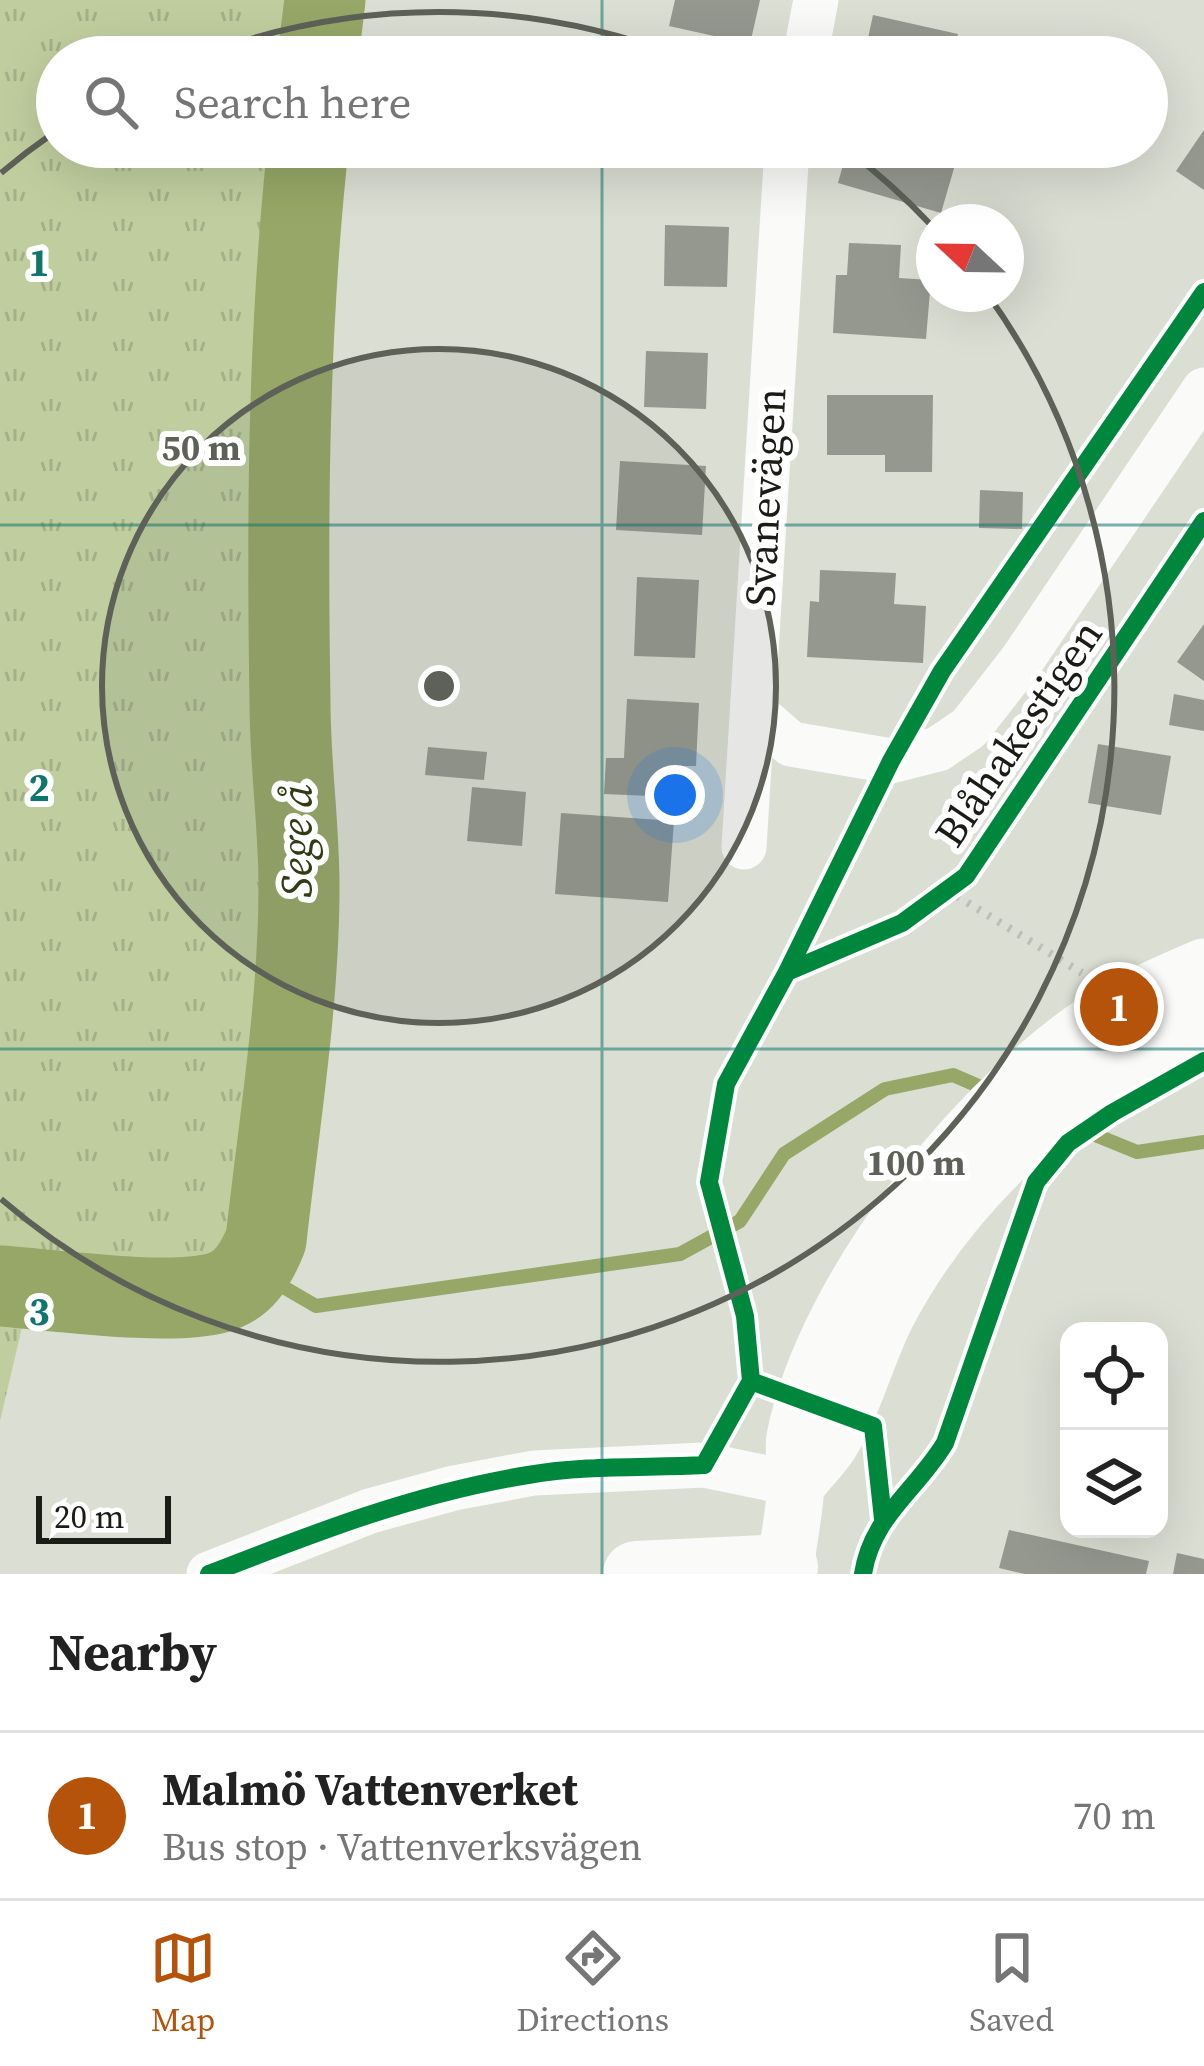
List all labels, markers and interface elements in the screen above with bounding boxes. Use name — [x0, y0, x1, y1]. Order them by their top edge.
search box — [36, 36, 1168, 168]
icon: search — [78, 69, 144, 135]
text: Search here — [174, 71, 411, 133]
north arrow — [916, 204, 1024, 312]
text: 1 — [28, 236, 50, 289]
street label: Svanevägen — [730, 386, 800, 608]
text: 50 m — [161, 423, 241, 472]
street label: Blåhakestigen — [921, 608, 1115, 858]
centre of rings — [418, 665, 460, 707]
text: 2 — [28, 761, 50, 814]
your location — [645, 765, 705, 825]
water label: Sege å — [265, 784, 327, 898]
pin: 1 — [1080, 962, 1158, 1052]
text: 100 m — [867, 1138, 965, 1187]
text: 3 — [28, 1285, 50, 1338]
map controls — [1060, 1322, 1168, 1538]
button: locate — [1060, 1322, 1168, 1430]
button: layers — [1060, 1430, 1168, 1538]
scale bar — [36, 1490, 171, 1543]
text: 20 m — [54, 1494, 124, 1539]
text: Nearby — [48, 1617, 217, 1687]
text: Malmö Vattenverket — [162, 1758, 578, 1820]
text: 1 — [76, 1789, 98, 1842]
text: 70 m — [1073, 1789, 1156, 1842]
text: Bus stop · Vattenverksvägen — [162, 1820, 642, 1873]
tab: Map — [150, 1925, 216, 2042]
tab: Directions — [516, 1925, 669, 2042]
tab: Saved — [969, 1925, 1054, 2042]

